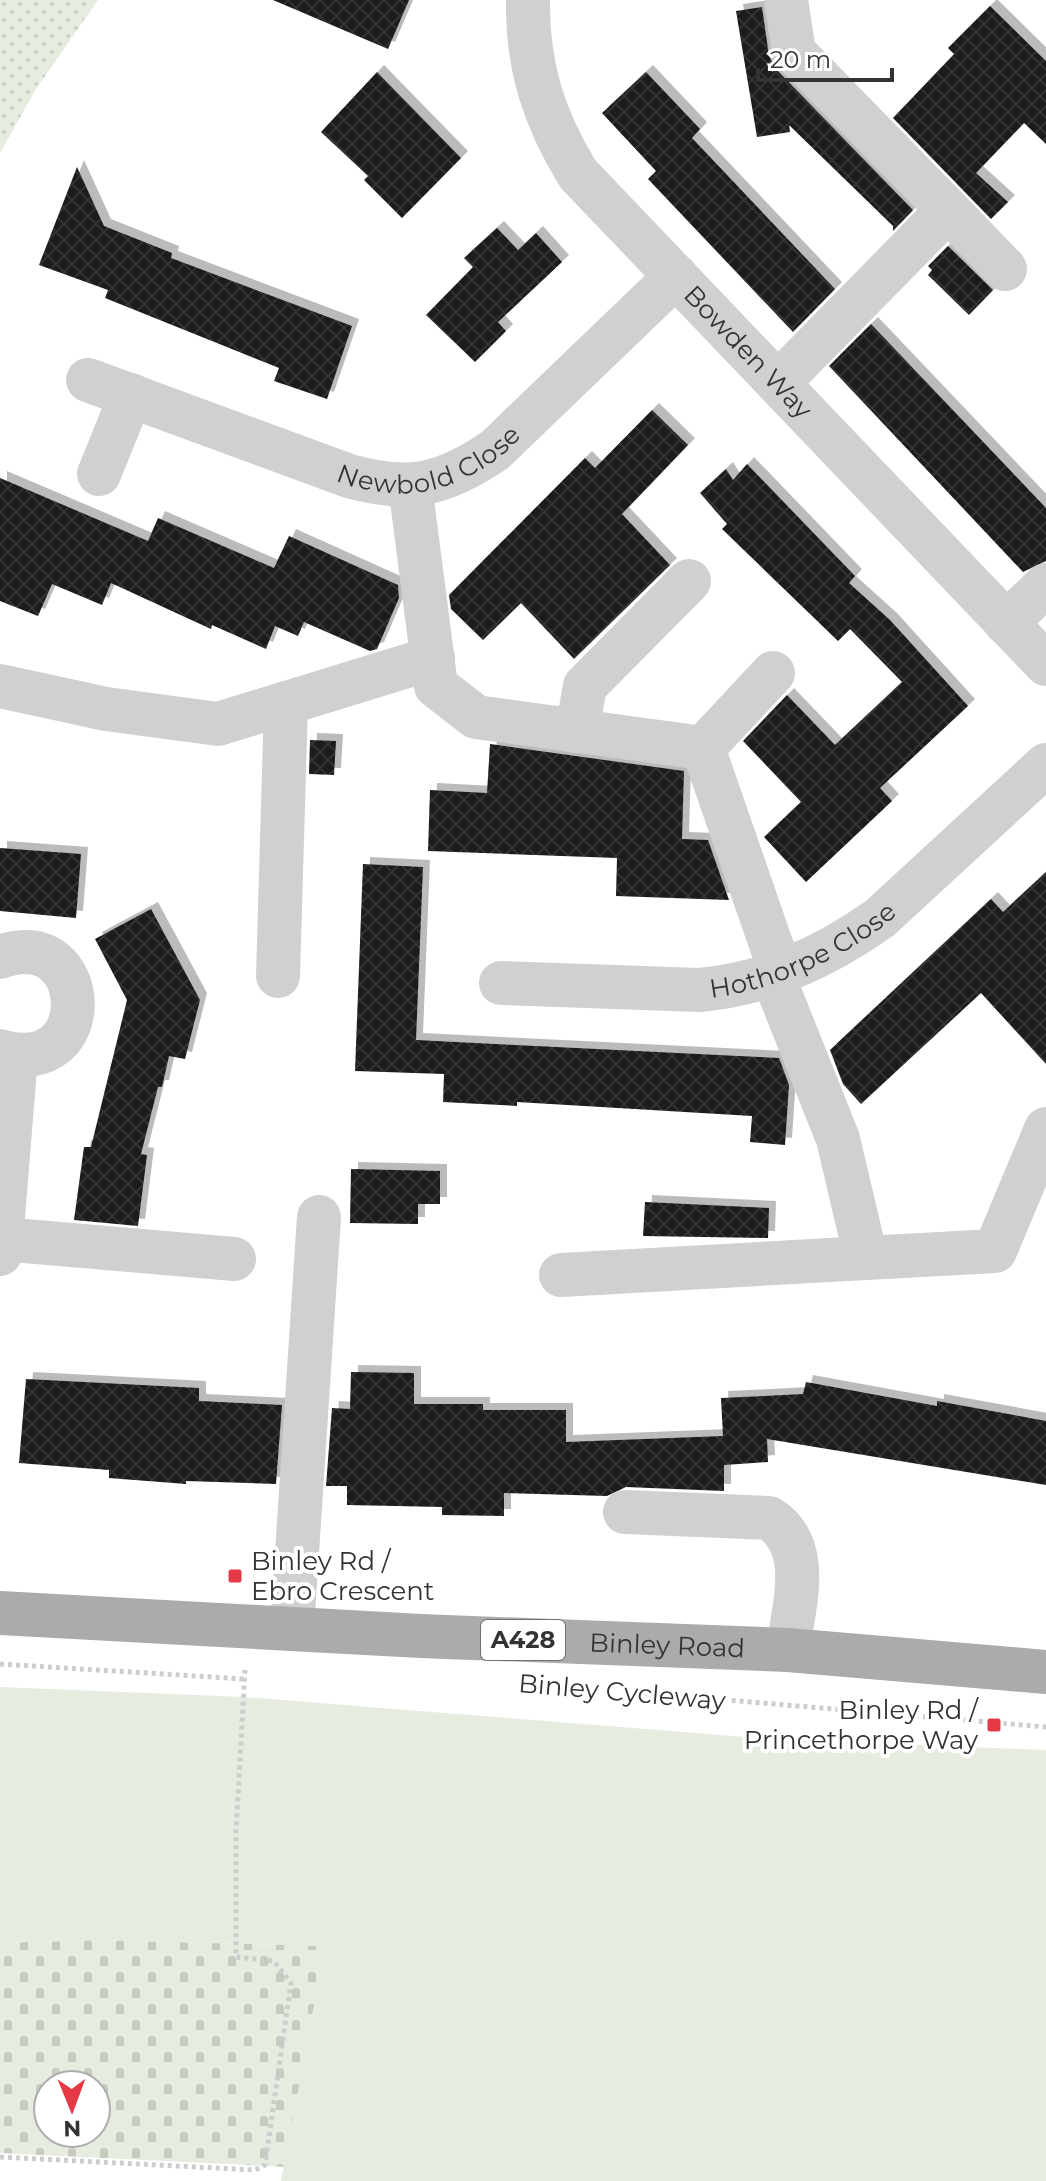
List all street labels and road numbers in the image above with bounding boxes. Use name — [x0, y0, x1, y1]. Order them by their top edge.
street label: Bowden Way — [677, 279, 820, 426]
street label: Newbold Close — [333, 419, 527, 501]
street label: Hothorpe Close — [707, 895, 903, 1005]
road number: A428 — [481, 1620, 565, 1660]
street label: Binley Road — [589, 1626, 746, 1664]
street label: Binley Cycleway — [517, 1667, 728, 1717]

